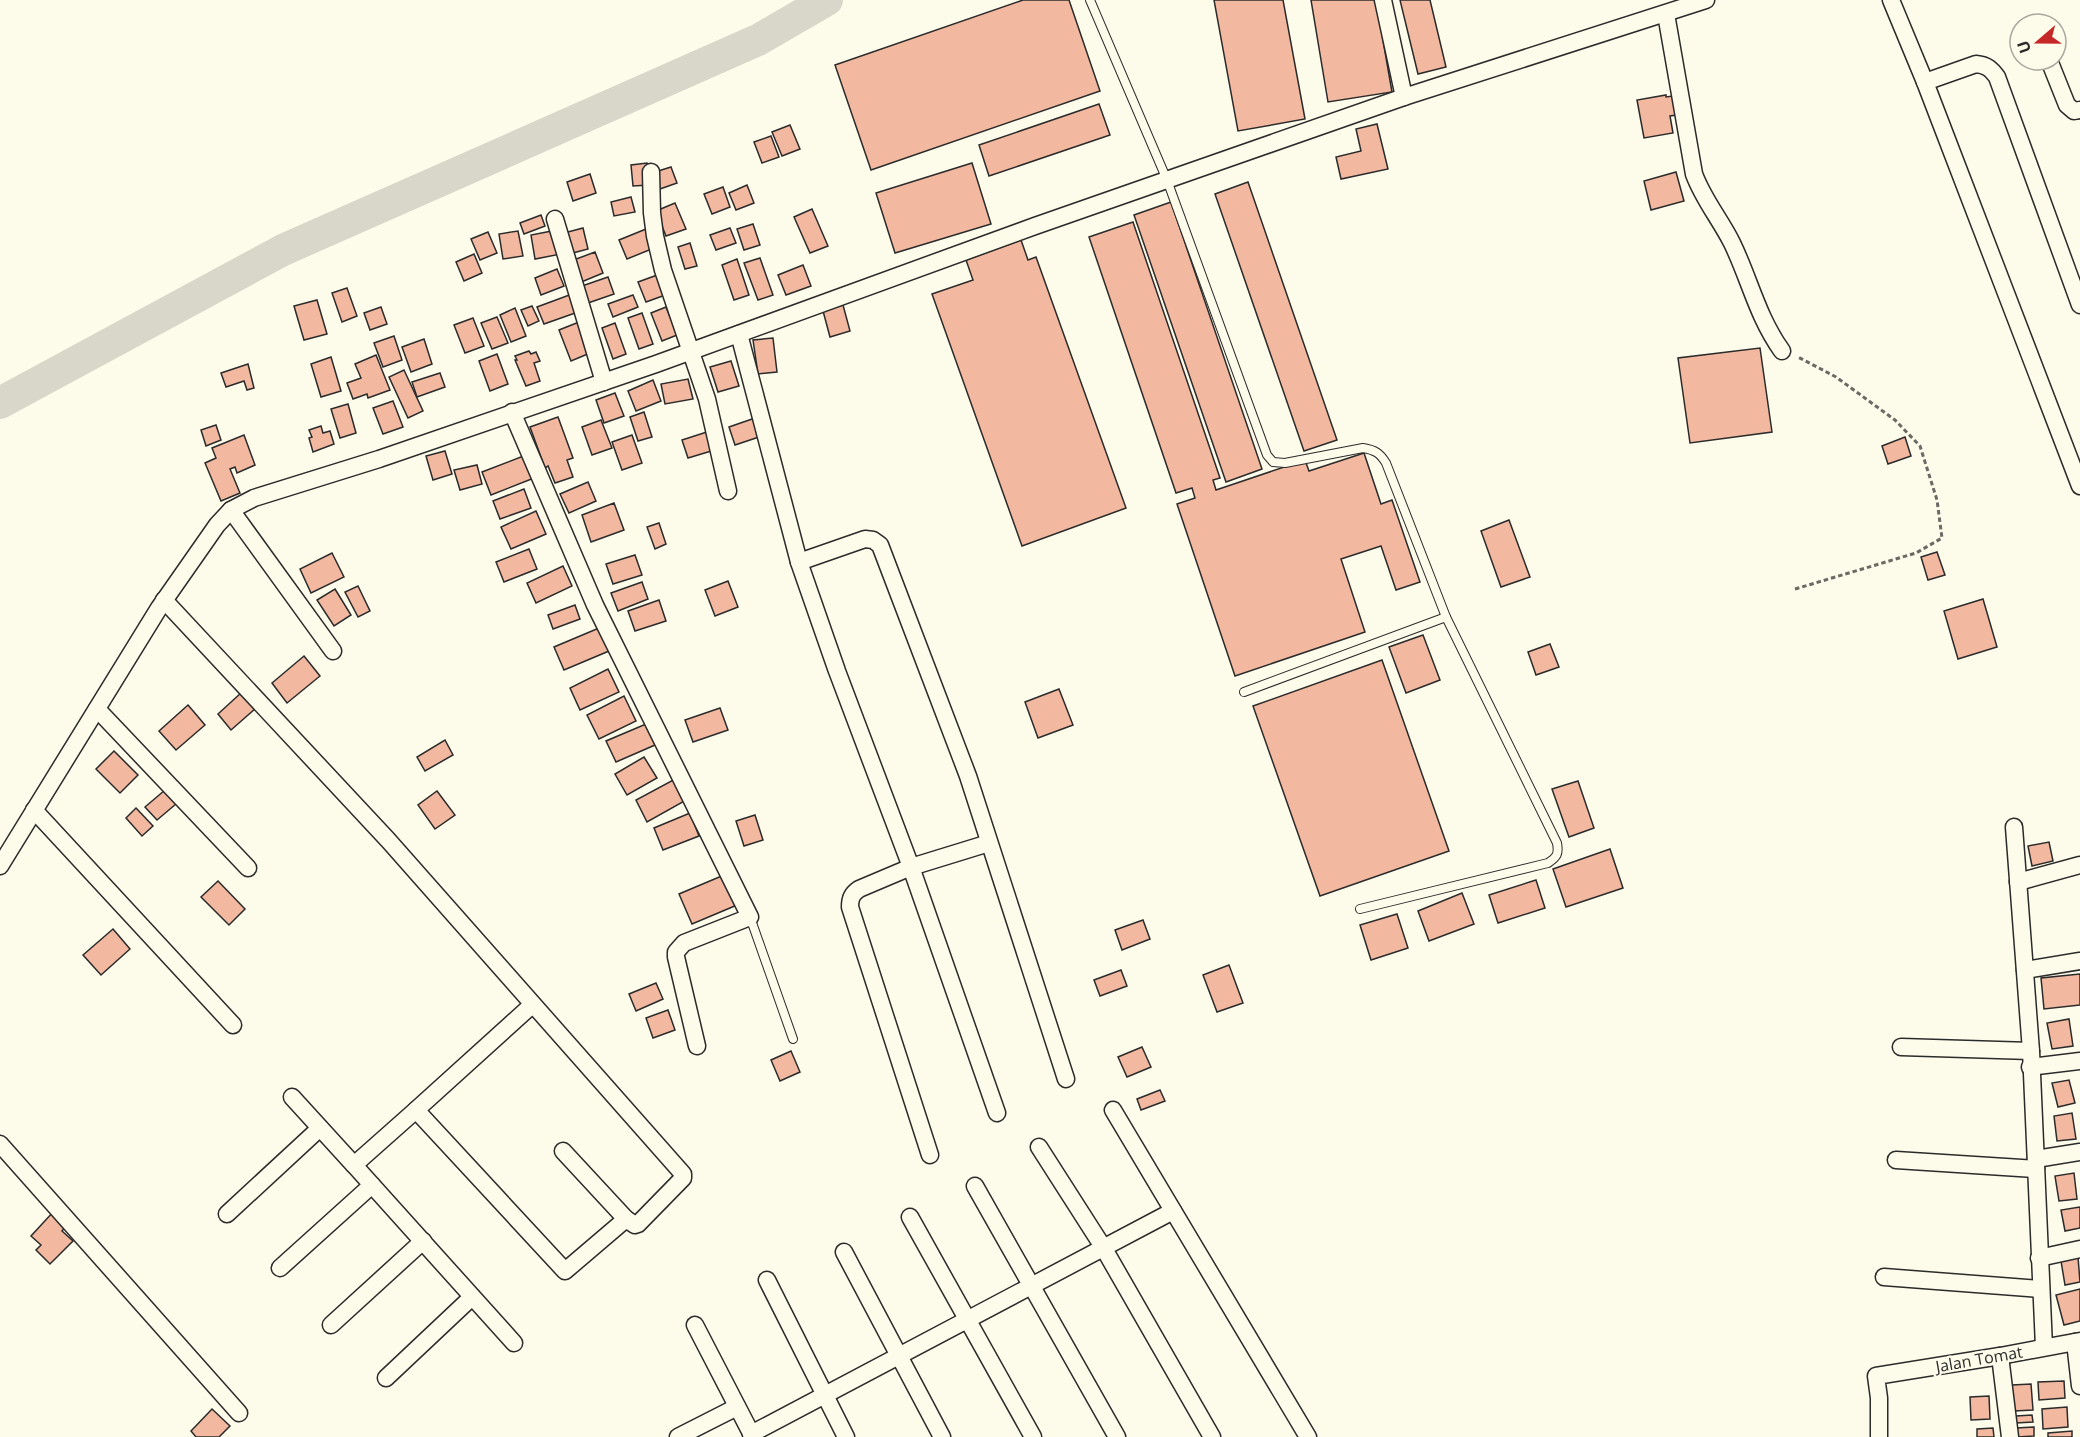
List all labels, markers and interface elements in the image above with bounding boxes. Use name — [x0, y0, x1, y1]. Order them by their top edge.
north arrow — [2008, 12, 2068, 72]
text: U — [2011, 38, 2036, 57]
street label: Jalan Tomat — [1932, 1340, 2024, 1378]

